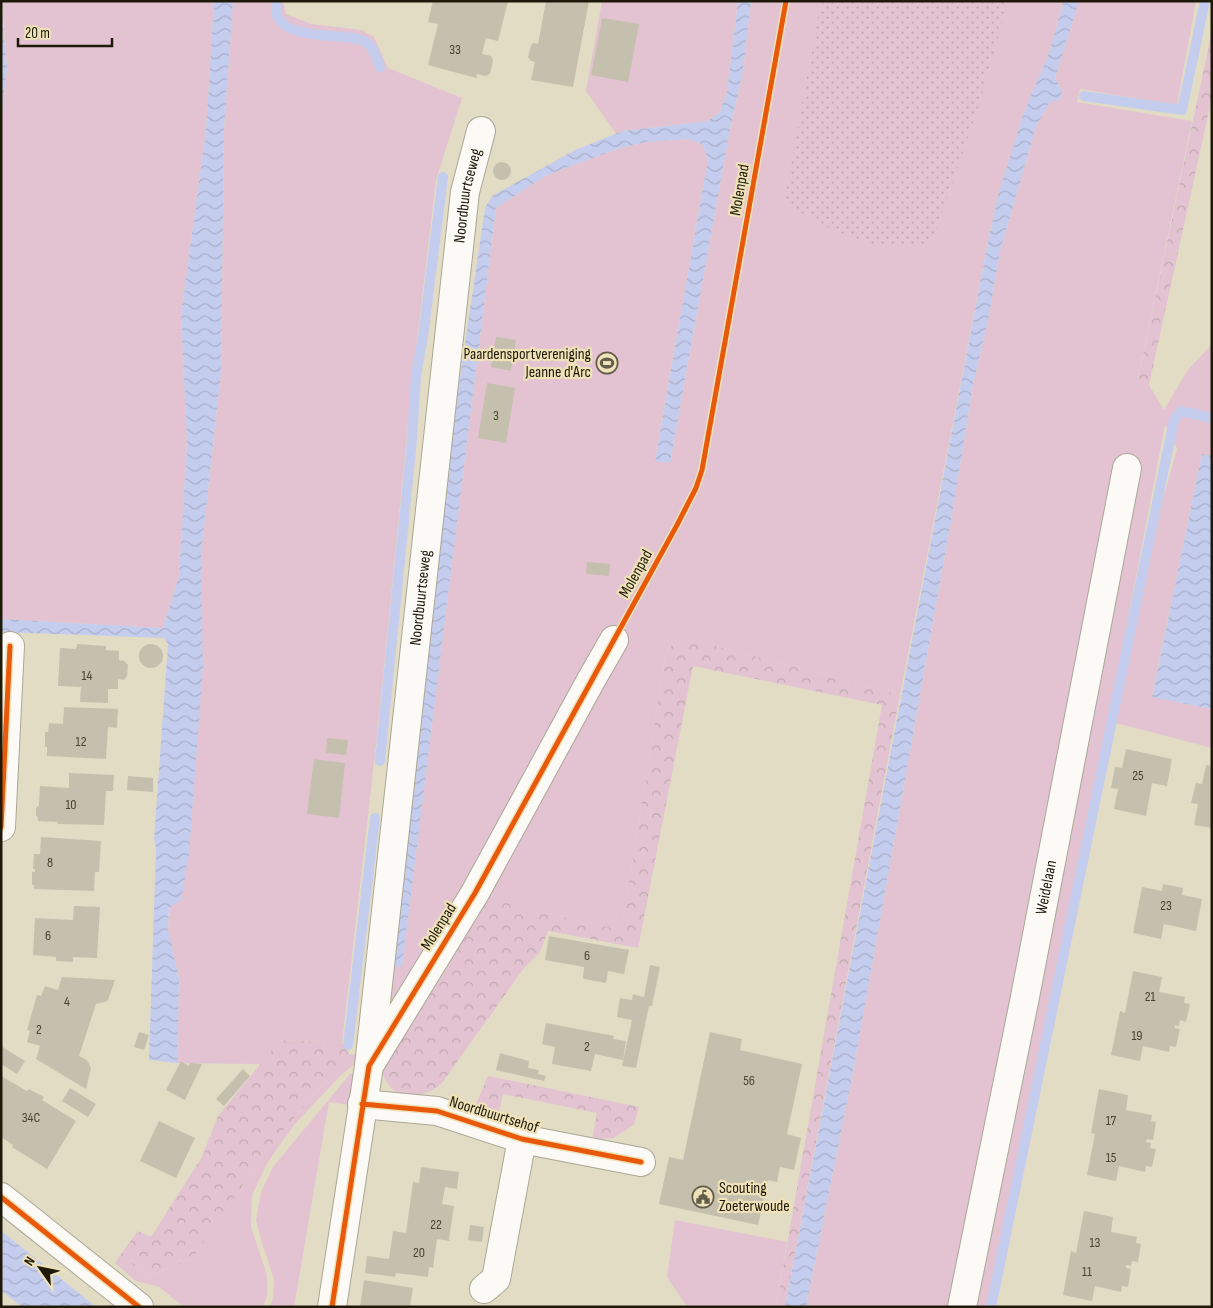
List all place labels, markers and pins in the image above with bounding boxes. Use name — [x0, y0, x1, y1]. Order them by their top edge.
place label: Paardensportvereniging Jeanne d'Arc — [463, 345, 591, 382]
sports icon: Paardensportvereniging Jeanne d'Arc — [595, 351, 619, 375]
place label: Scouting Zoeterwoude — [719, 1179, 790, 1216]
public building icon: Scouting Zoeterwoude — [691, 1185, 715, 1209]

